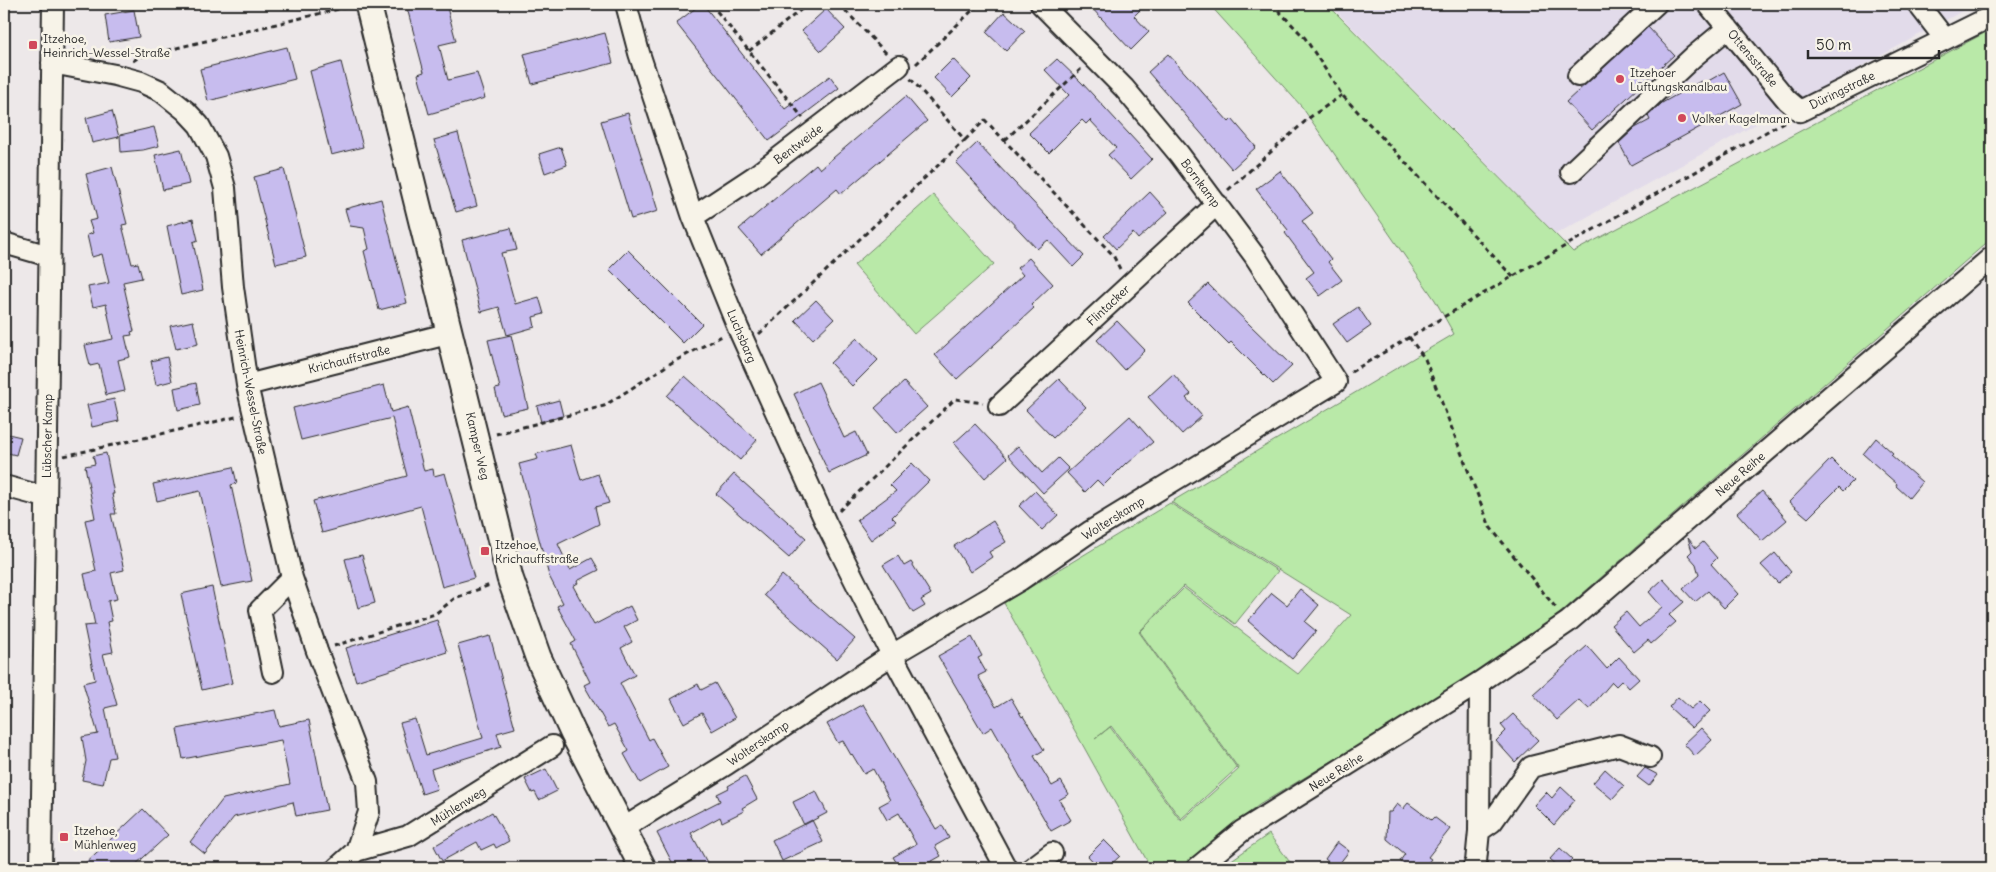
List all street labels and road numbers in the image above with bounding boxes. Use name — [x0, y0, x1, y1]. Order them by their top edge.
street label: Ottensstraße — [1725, 26, 1781, 90]
street label: Düringstraße — [1807, 68, 1877, 112]
street label: Bentweide — [771, 121, 825, 167]
street label: Bornkamp — [1178, 156, 1224, 210]
street label: Flintacker — [1083, 281, 1133, 329]
street label: Luchsbarg — [724, 307, 760, 365]
street label: Heinrich-Wessel-Straße — [232, 328, 270, 456]
street label: Krichauffstraße — [307, 342, 391, 376]
street label: Lübscher Kamp — [39, 394, 55, 478]
street label: Kamper Weg — [463, 410, 493, 482]
street label: Neue Reihe — [1712, 448, 1768, 500]
street label: Wolterskamp — [1079, 493, 1147, 543]
street label: Wolterskamp — [724, 717, 792, 769]
street label: Neue Reihe — [1306, 750, 1366, 794]
street label: Mühlenweg — [428, 783, 488, 829]

